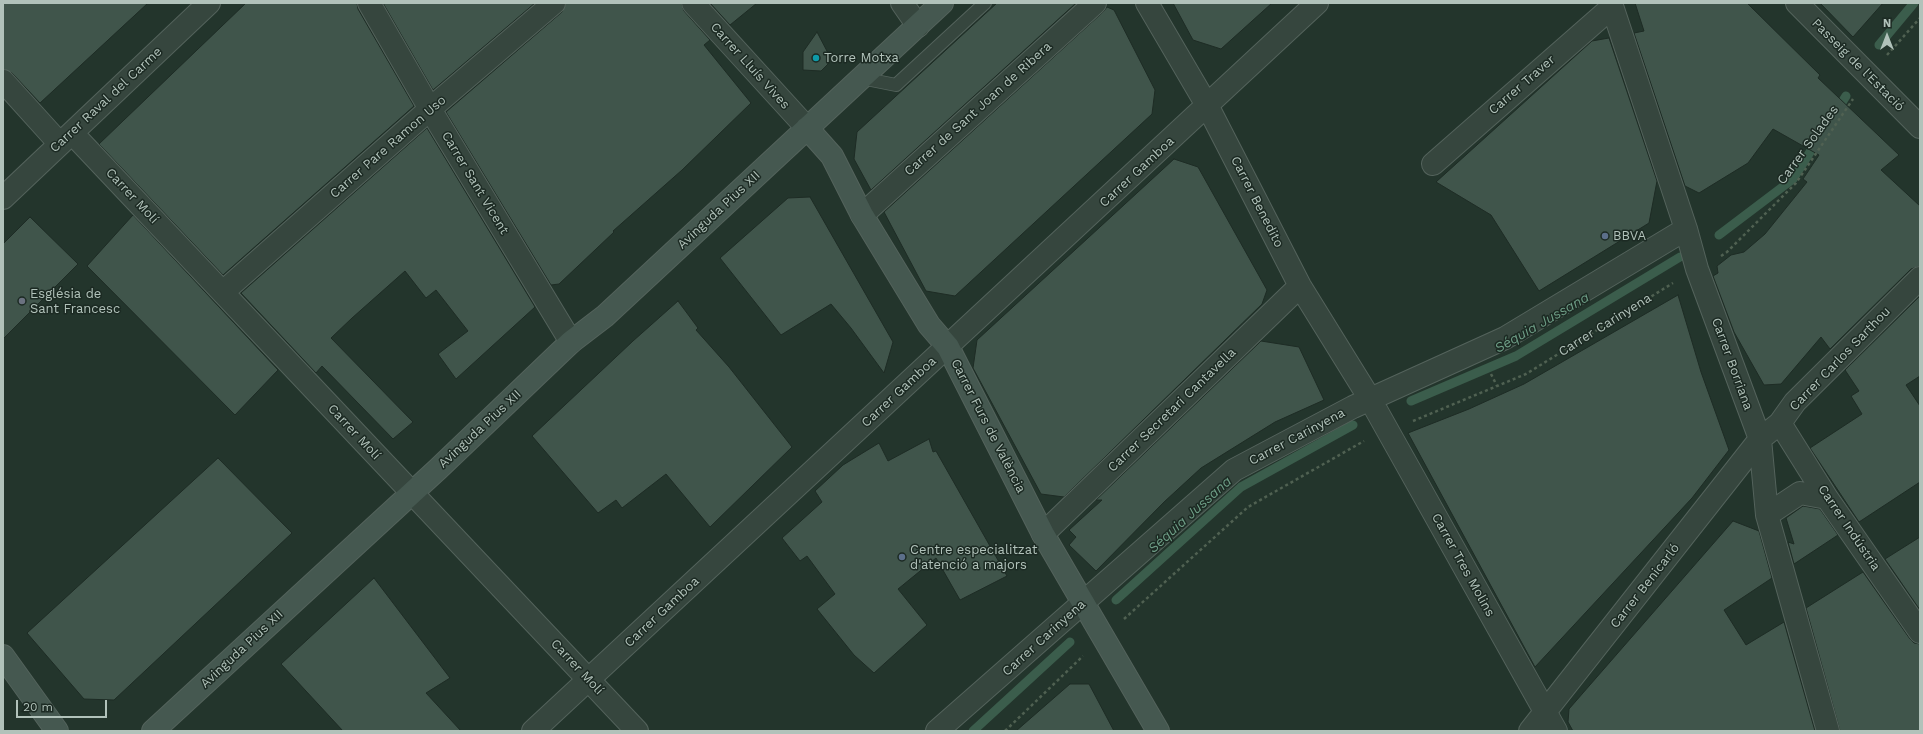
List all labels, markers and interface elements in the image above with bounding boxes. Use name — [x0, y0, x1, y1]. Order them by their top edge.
street label: Passeig de l'Estació — [1808, 15, 1908, 115]
north arrow — [1867, 16, 1907, 56]
text: N — [1883, 17, 1891, 30]
street label: Carrer Lluís Vives — [707, 19, 793, 113]
street label: Carrer de Sant Joan de Ribera — [901, 39, 1055, 179]
street label: Carrer Raval del Carme — [47, 44, 165, 156]
place label: Torre Motxa — [824, 50, 899, 66]
street label: Carrer Traver — [1486, 52, 1558, 118]
marker: Torre Motxa — [811, 53, 821, 63]
street label: Carrer Pare Ramon Uso — [327, 92, 449, 202]
street label: Carrer Solades — [1774, 102, 1842, 188]
street label: Carrer Sant Vicent — [438, 129, 512, 237]
street label: Carrer Gamboa — [1096, 133, 1178, 211]
street label: Carrer Benedito — [1227, 154, 1287, 250]
street label: Carrer Molí — [102, 165, 162, 227]
street label: Avinguda Pius XII — [674, 168, 764, 252]
place label: BBVA — [1613, 228, 1646, 244]
marker: BBVA — [1600, 231, 1610, 241]
place label: Església de Sant Francesc — [30, 286, 120, 317]
water label: Séquia Jussana — [1492, 289, 1592, 357]
street label: Carrer Carinyena — [1556, 290, 1654, 360]
marker: Església de Sant Francesc — [17, 296, 27, 306]
street label: Carrer Carlos Sarthou — [1786, 304, 1894, 414]
street label: Carrer Borriana — [1708, 316, 1756, 412]
street label: Carrer Secretari Cantavella — [1105, 345, 1239, 475]
street label: Carrer Gamboa — [858, 353, 940, 431]
street label: Carrer Furs de València — [947, 356, 1029, 496]
street label: Avinguda Pius XII — [435, 387, 525, 471]
street label: Carrer Molí — [324, 401, 384, 463]
street label: Carrer Carinyena — [1246, 405, 1348, 469]
water label: Séquia Jussana — [1145, 473, 1235, 557]
street label: Carrer Indústria — [1814, 482, 1884, 574]
street label: Carrer Tres Molins — [1428, 511, 1498, 619]
street label: Carrer Benicarló — [1607, 541, 1683, 631]
place label: Centre especialitzat d'atenció a majors — [910, 542, 1037, 573]
marker: Centre especialitzat d'atenció a majors — [897, 552, 907, 562]
street label: Carrer Gamboa — [621, 573, 703, 651]
street label: Carrer Carinyena — [999, 597, 1089, 679]
street label: Avinguda Pius XII — [197, 607, 287, 691]
street label: Carrer Molí — [547, 636, 607, 698]
scale bar — [18, 692, 109, 718]
text: 20 m — [23, 700, 53, 714]

